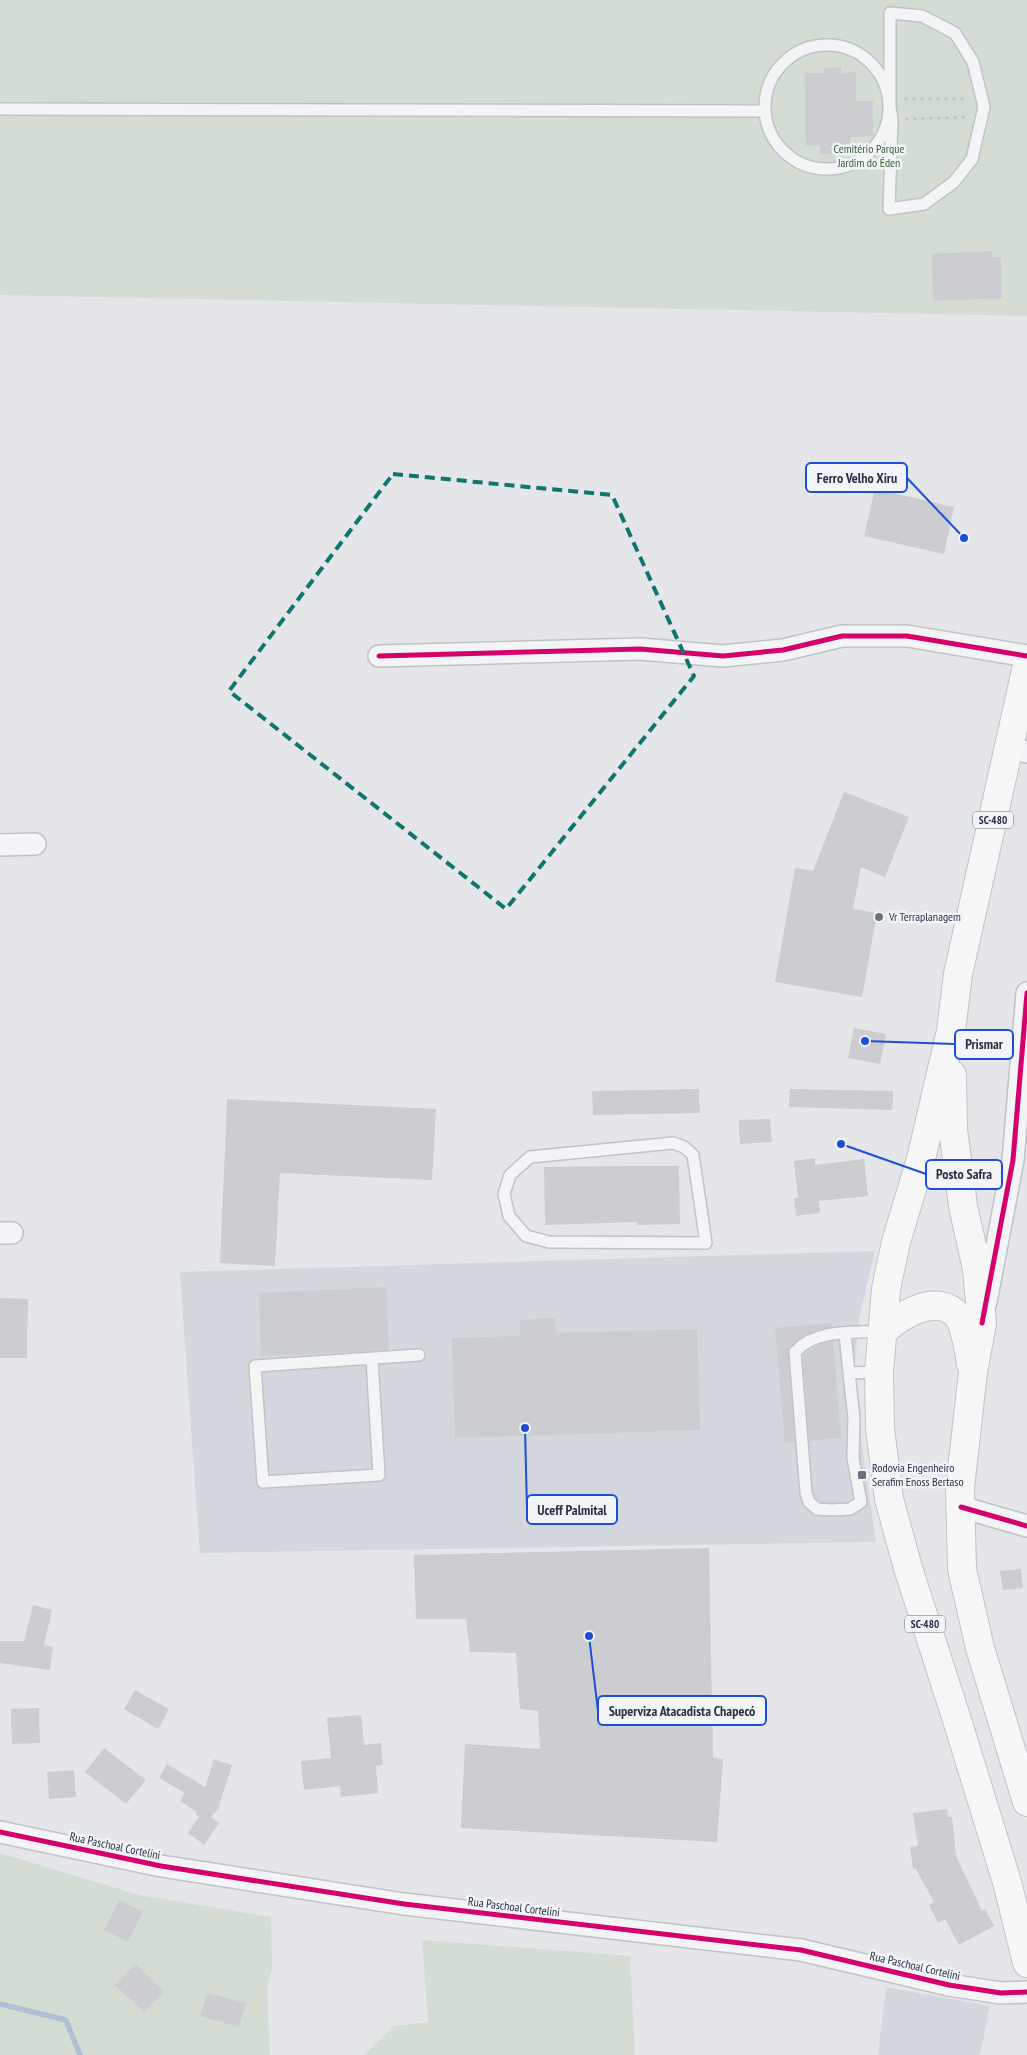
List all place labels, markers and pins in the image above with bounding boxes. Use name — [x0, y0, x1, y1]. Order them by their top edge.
callout: Ferro Velho Xiru — [806, 463, 907, 492]
place label: Vr Terraplanagem — [888, 909, 961, 924]
marker: Vr Terraplanagem — [873, 911, 885, 923]
callout: Prismar — [955, 1030, 1013, 1059]
callout: Posto Safra — [926, 1160, 1002, 1189]
place label: Rodovia Engenheiro Serafim Enoss Bertaso — [872, 1460, 964, 1489]
marker: Rodovia Engenheiro Serafim Enoss Bertaso — [856, 1469, 868, 1481]
callout: Uceff Palmital — [527, 1495, 617, 1524]
callout: Superviza Atacadista Chapecó — [598, 1696, 766, 1725]

